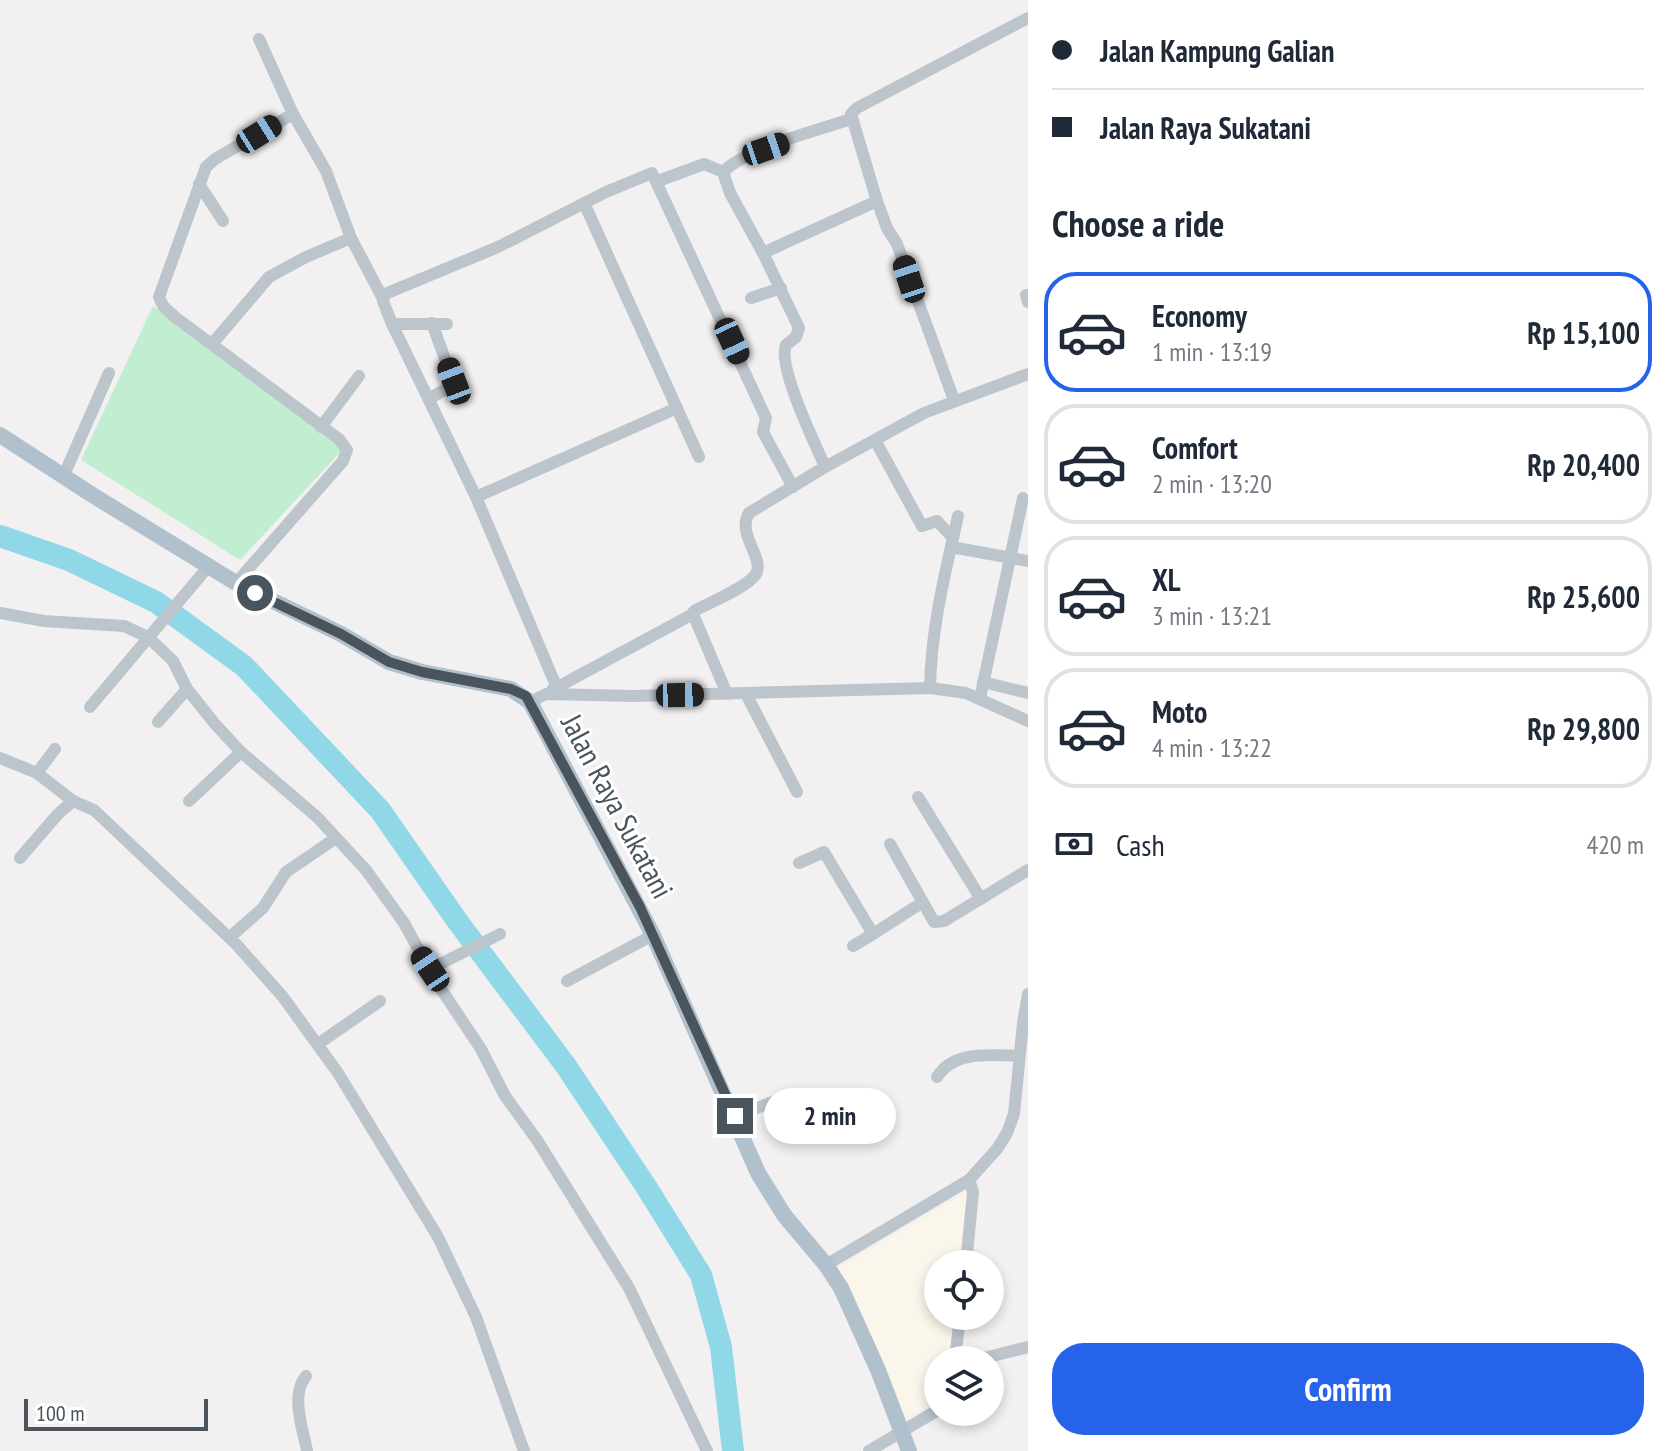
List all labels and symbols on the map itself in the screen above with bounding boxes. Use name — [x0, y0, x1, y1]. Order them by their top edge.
car — [232, 111, 286, 157]
car — [739, 130, 793, 168]
car — [890, 252, 928, 306]
car — [711, 314, 753, 368]
car — [434, 354, 474, 408]
route start — [237, 575, 273, 611]
car — [656, 683, 704, 707]
street label: Jalan Raya Sukatani — [553, 706, 683, 905]
car — [407, 942, 453, 996]
callout: 2 min — [763, 1088, 895, 1144]
route end — [717, 1098, 753, 1134]
scale bar — [24, 1395, 208, 1431]

